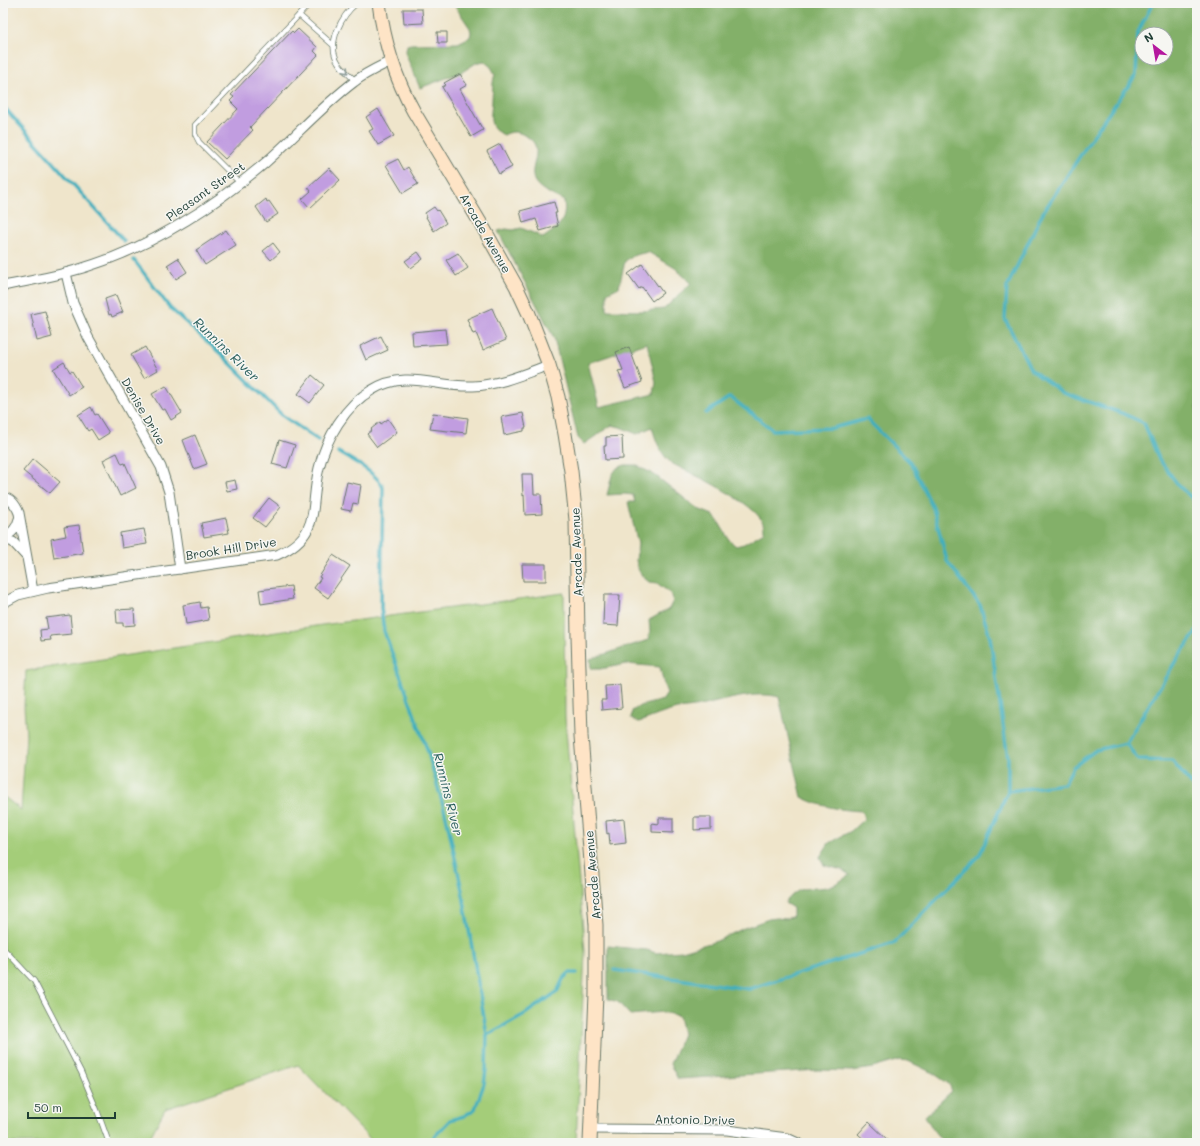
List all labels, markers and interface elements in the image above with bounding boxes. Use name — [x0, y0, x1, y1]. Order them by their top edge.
north arrow — [1134, 26, 1174, 66]
text: N — [1141, 28, 1156, 46]
one-way arrow — [342, 66, 349, 74]
street label: Pleasant Street — [163, 158, 247, 224]
street label: Arcade Avenue — [457, 190, 515, 276]
water label: Runnins River — [190, 313, 264, 385]
street label: Denise Drive — [118, 375, 170, 447]
street label: Arcade Avenue — [566, 507, 586, 597]
street label: Brook Hill Drive — [184, 533, 278, 563]
water label: Runnins River — [430, 751, 468, 838]
street label: Arcade Avenue — [580, 830, 604, 920]
scale bar — [28, 1094, 115, 1120]
text: 50 m — [34, 1099, 62, 1115]
street label: Antonio Drive — [655, 1110, 735, 1128]

